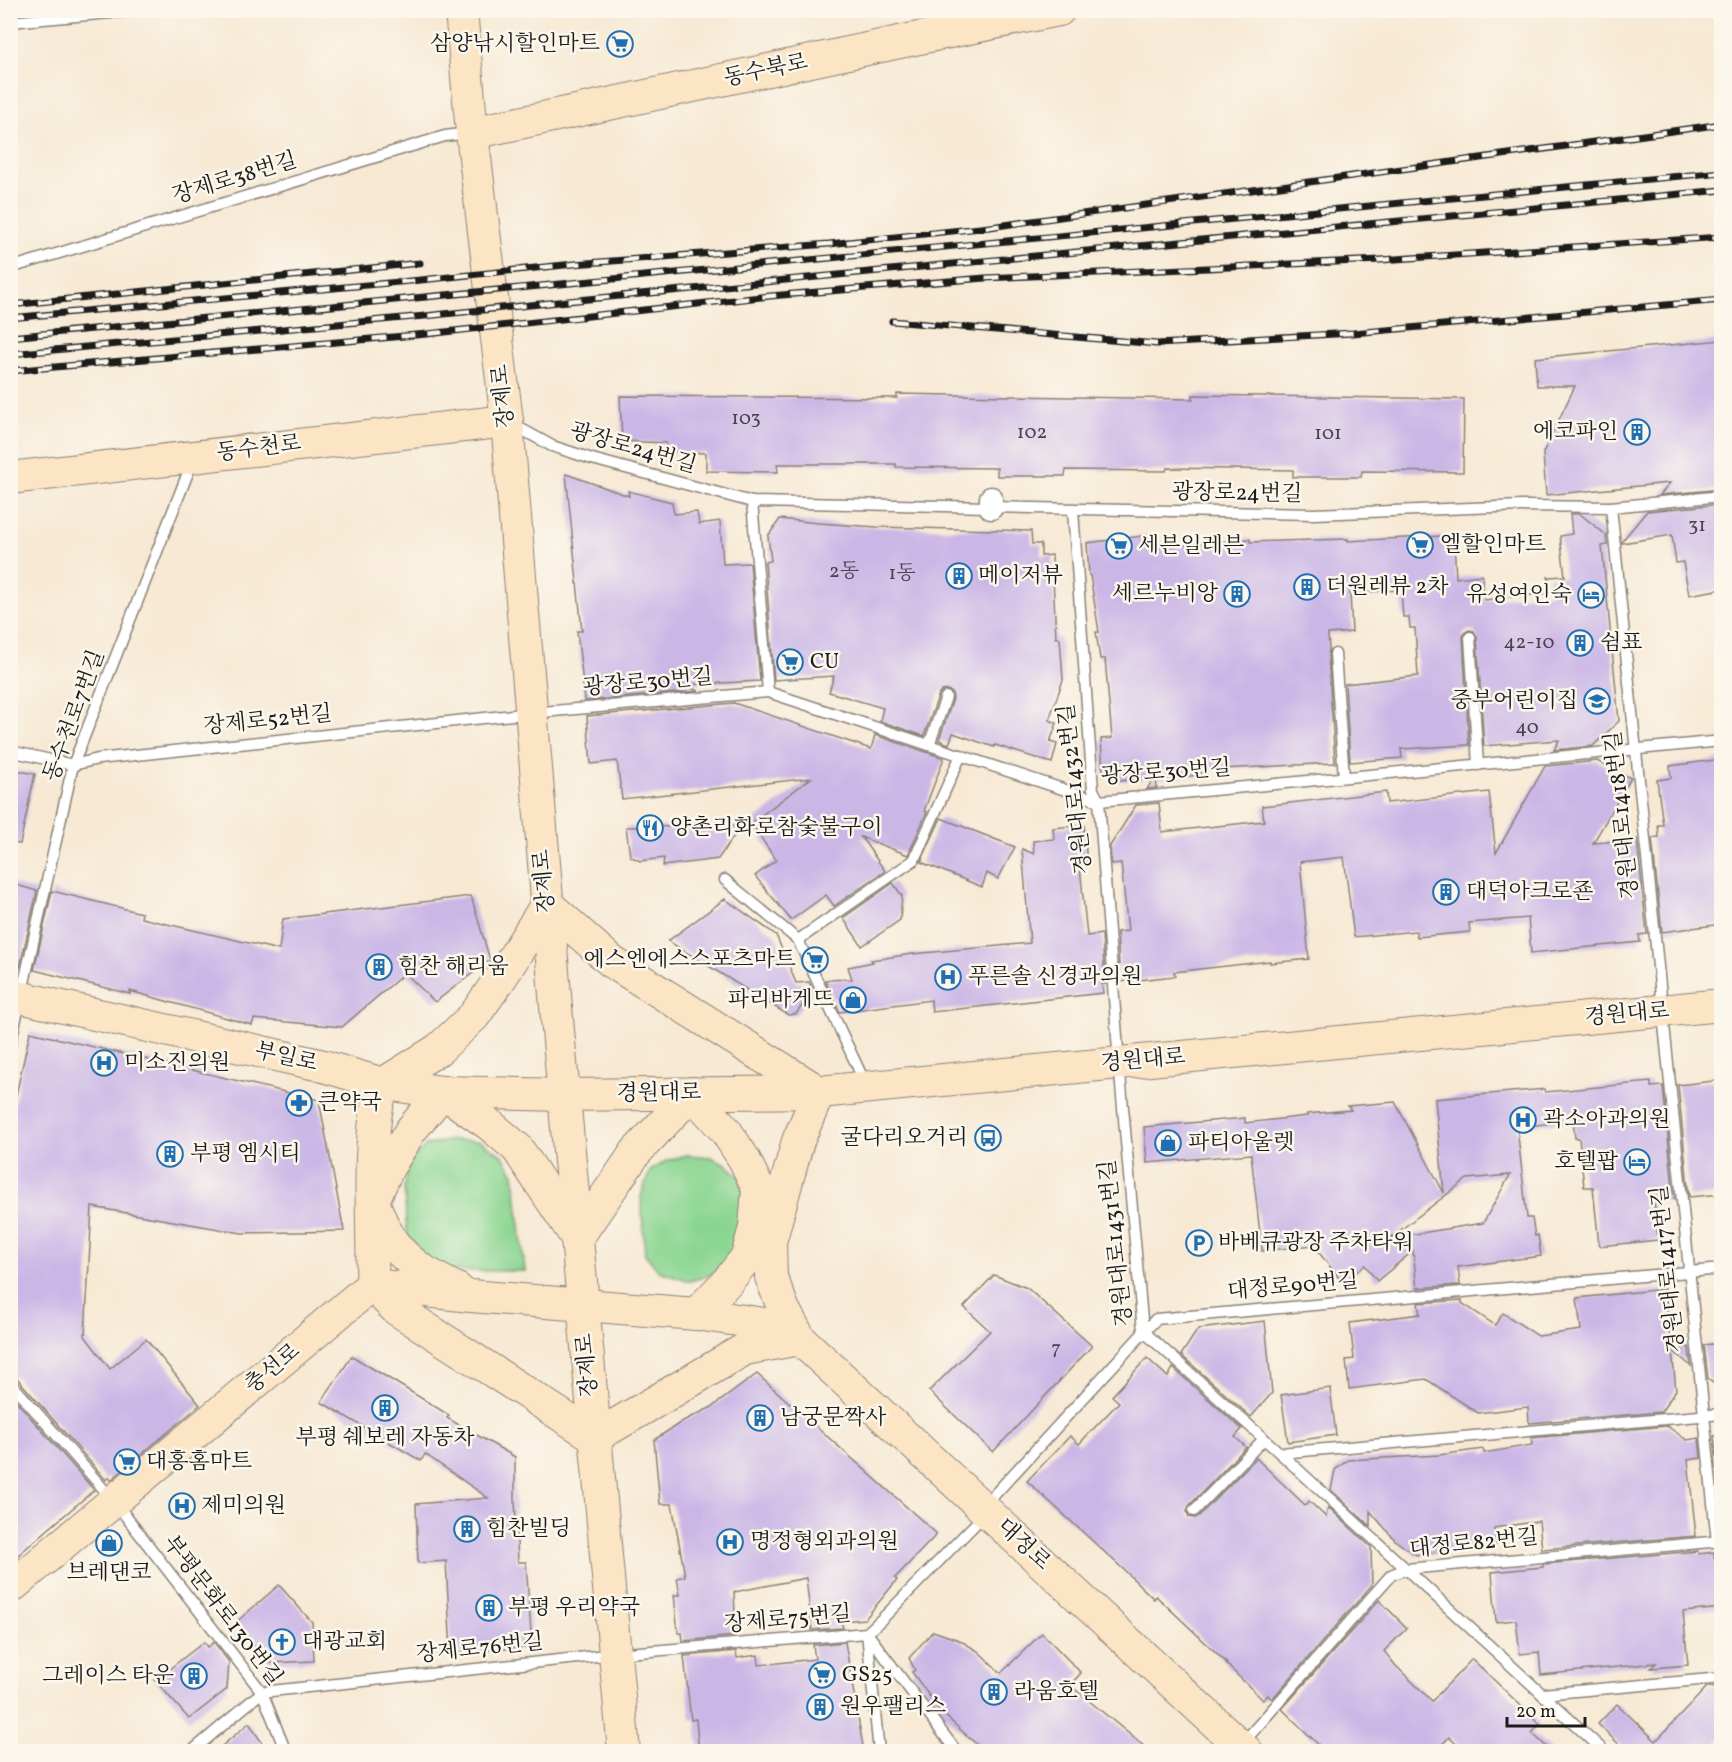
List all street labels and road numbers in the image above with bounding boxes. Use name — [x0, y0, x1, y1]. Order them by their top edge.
street label: 동수북로 — [721, 47, 811, 95]
street label: 장제로38번길 — [169, 145, 301, 213]
street label: 장제로 — [485, 363, 523, 429]
street label: 광장로24번길 — [566, 416, 700, 482]
street label: 동수천로 — [215, 428, 303, 470]
street label: 광장로24번길 — [1171, 477, 1303, 511]
street label: 동수천로7번길 — [37, 646, 113, 786]
street label: 광장로30번길 — [582, 662, 714, 704]
street label: 장제로52번길 — [202, 699, 334, 743]
street label: 경원대로1432번길 — [1052, 702, 1100, 876]
street label: 경원대로1418번길 — [1599, 729, 1647, 901]
street label: 광장로30번길 — [1100, 753, 1232, 793]
street label: 장제로 — [527, 848, 563, 914]
street label: 경원대로 — [1583, 996, 1671, 1034]
street label: 부일로 — [251, 1036, 321, 1080]
street label: 경원대로 — [1099, 1042, 1187, 1080]
street label: 경원대로 — [616, 1078, 702, 1110]
street label: 경원대로1431번길 — [1093, 1158, 1141, 1328]
street label: 경원대로1417번길 — [1645, 1184, 1693, 1354]
street label: 대정로90번길 — [1226, 1266, 1360, 1308]
street label: 장제로 — [570, 1332, 606, 1398]
street label: 충선로 — [239, 1337, 307, 1401]
street label: 대정로 — [989, 1512, 1057, 1578]
street label: 대정로82번길 — [1408, 1522, 1540, 1566]
street label: 부평문화로130번길 — [155, 1529, 289, 1693]
street label: 장제로75번길 — [723, 1599, 853, 1641]
street label: 장제로76번길 — [415, 1627, 545, 1671]

